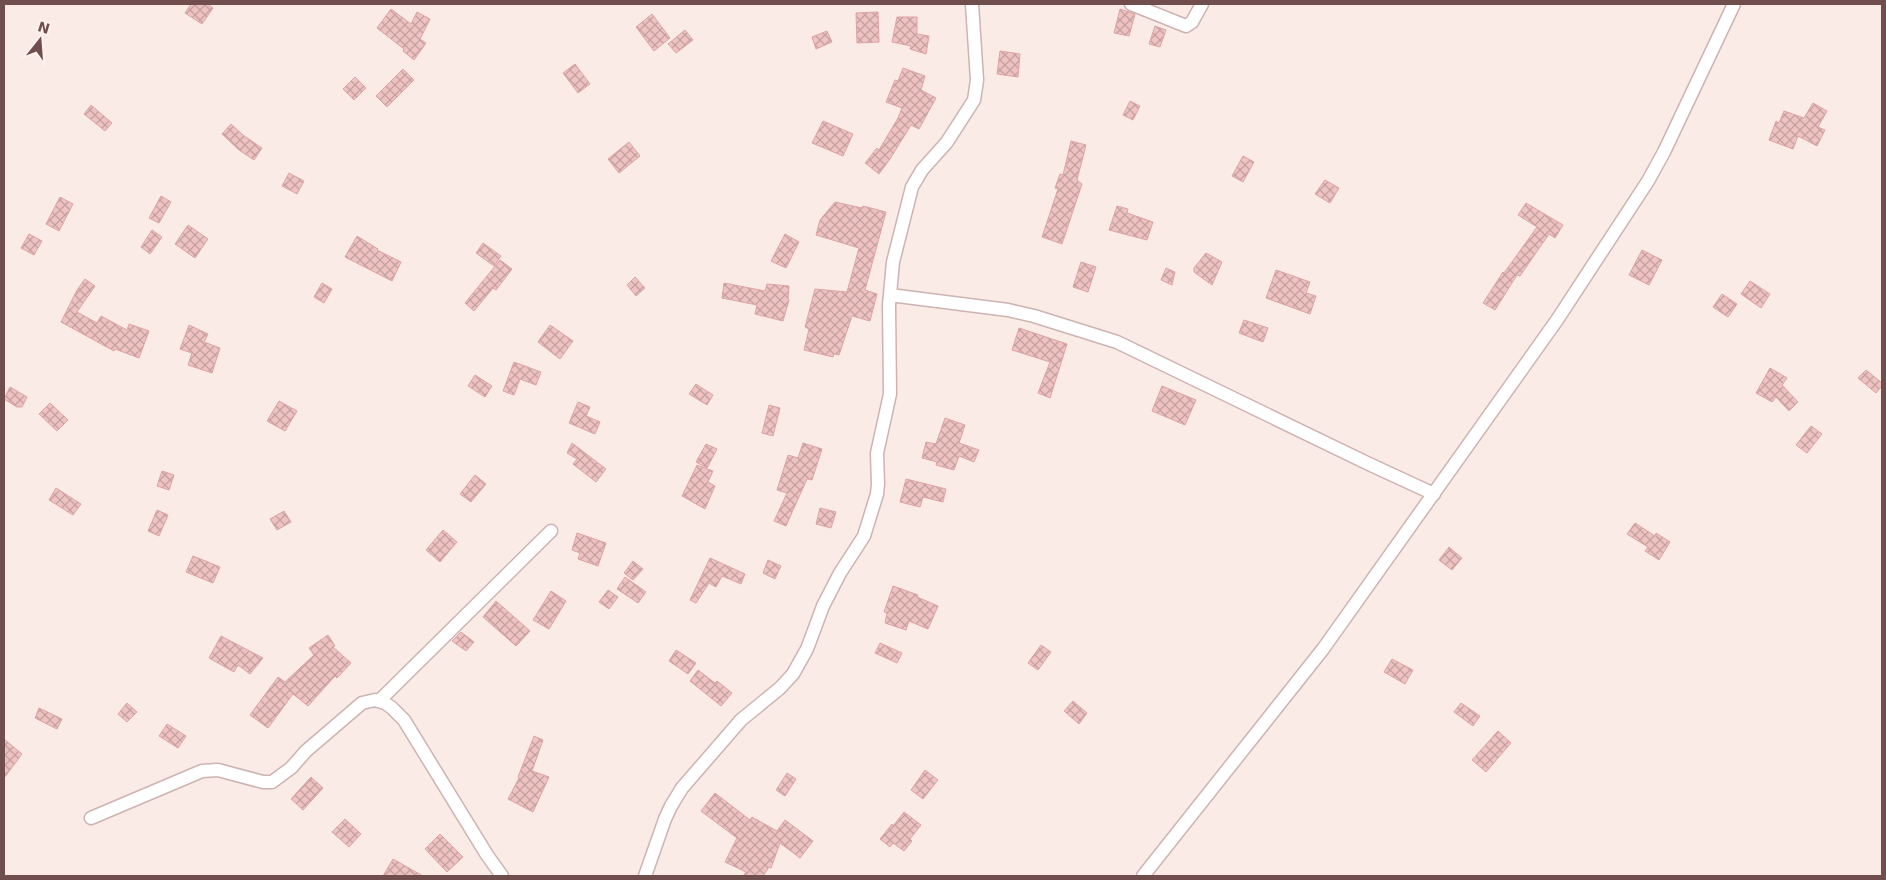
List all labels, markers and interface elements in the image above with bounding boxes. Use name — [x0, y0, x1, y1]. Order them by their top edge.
north arrow — [15, 15, 65, 65]
text: N — [36, 18, 52, 37]

